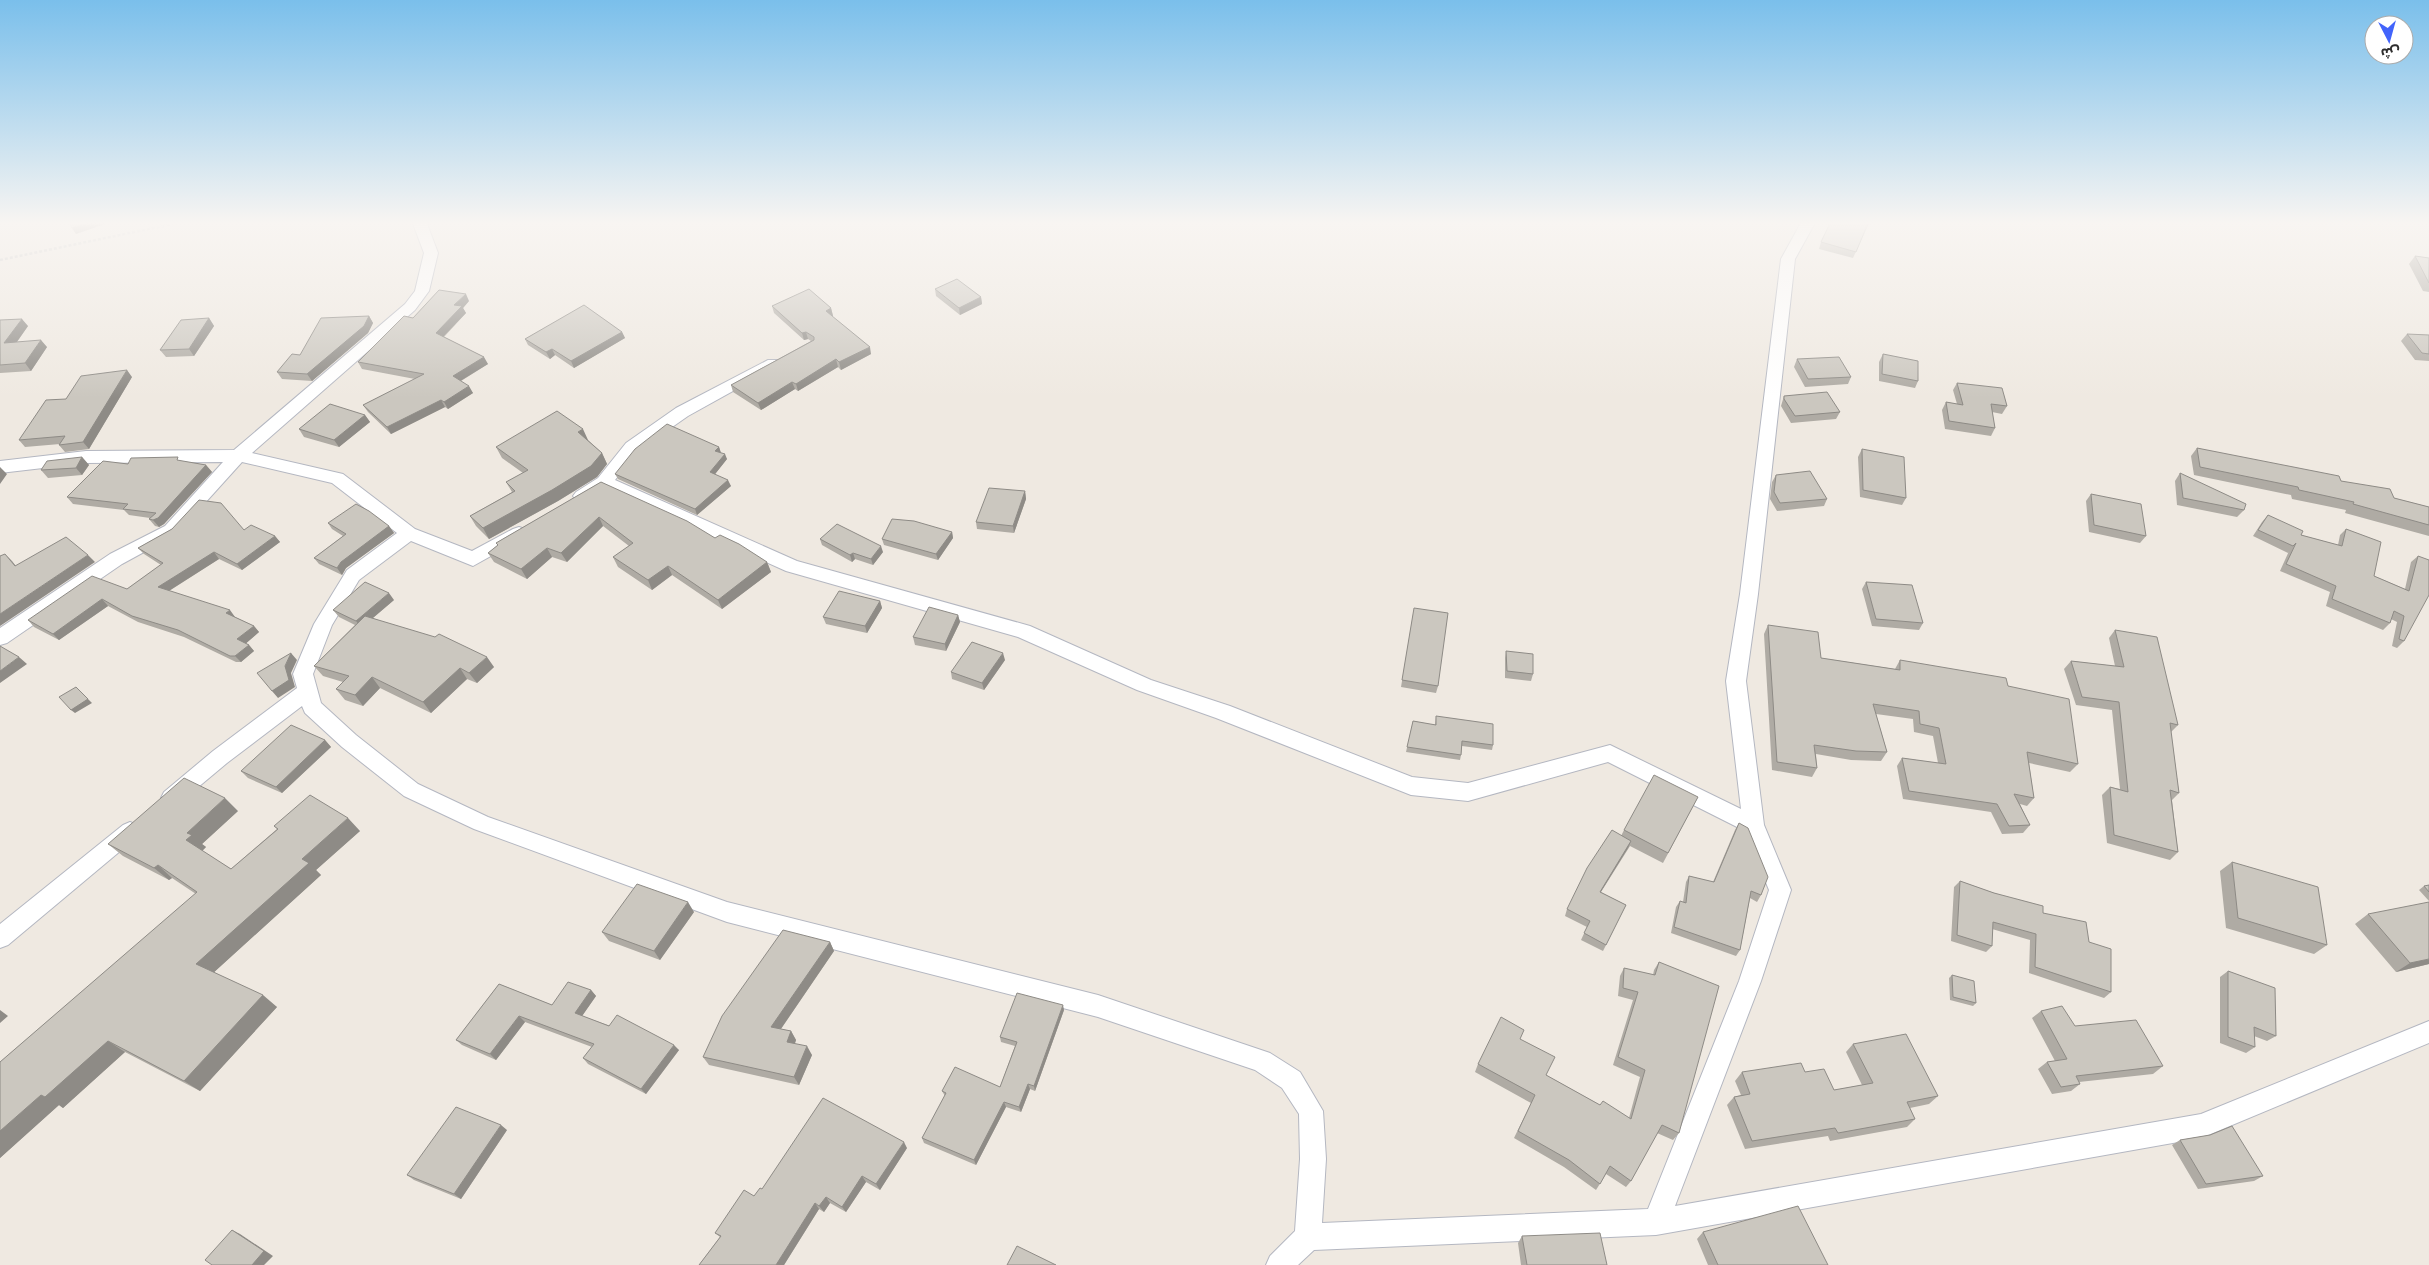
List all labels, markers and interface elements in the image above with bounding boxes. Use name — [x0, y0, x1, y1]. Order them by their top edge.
north arrow — [2364, 15, 2414, 65]
text: ش — [2380, 43, 2401, 63]

